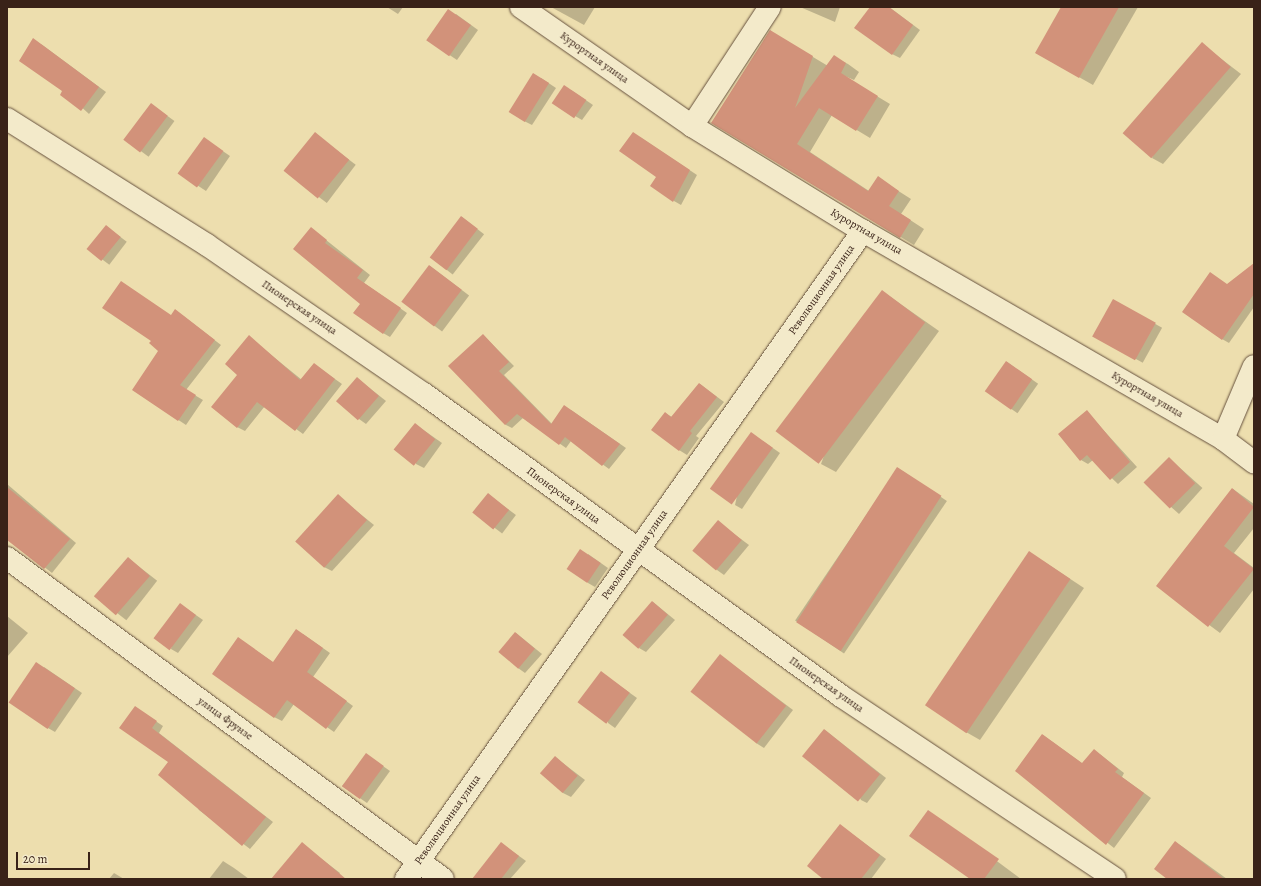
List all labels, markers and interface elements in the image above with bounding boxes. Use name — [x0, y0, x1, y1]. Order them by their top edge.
street label: Курортная улица — [557, 29, 631, 87]
street label: Курортная улица — [828, 206, 904, 258]
street label: Революционная улица — [786, 243, 858, 337]
street label: Пионерская улица — [259, 278, 339, 338]
street label: Курортная улица — [1109, 369, 1185, 421]
street label: Пионерская улица — [524, 465, 602, 527]
street label: Революционная улица — [599, 508, 671, 602]
street label: Пионерская улица — [786, 654, 866, 716]
street label: улица Фрунзе — [195, 695, 255, 743]
street label: Революционная улица — [412, 773, 484, 867]
scale bar — [18, 844, 92, 870]
text: 20 m — [23, 851, 47, 867]

